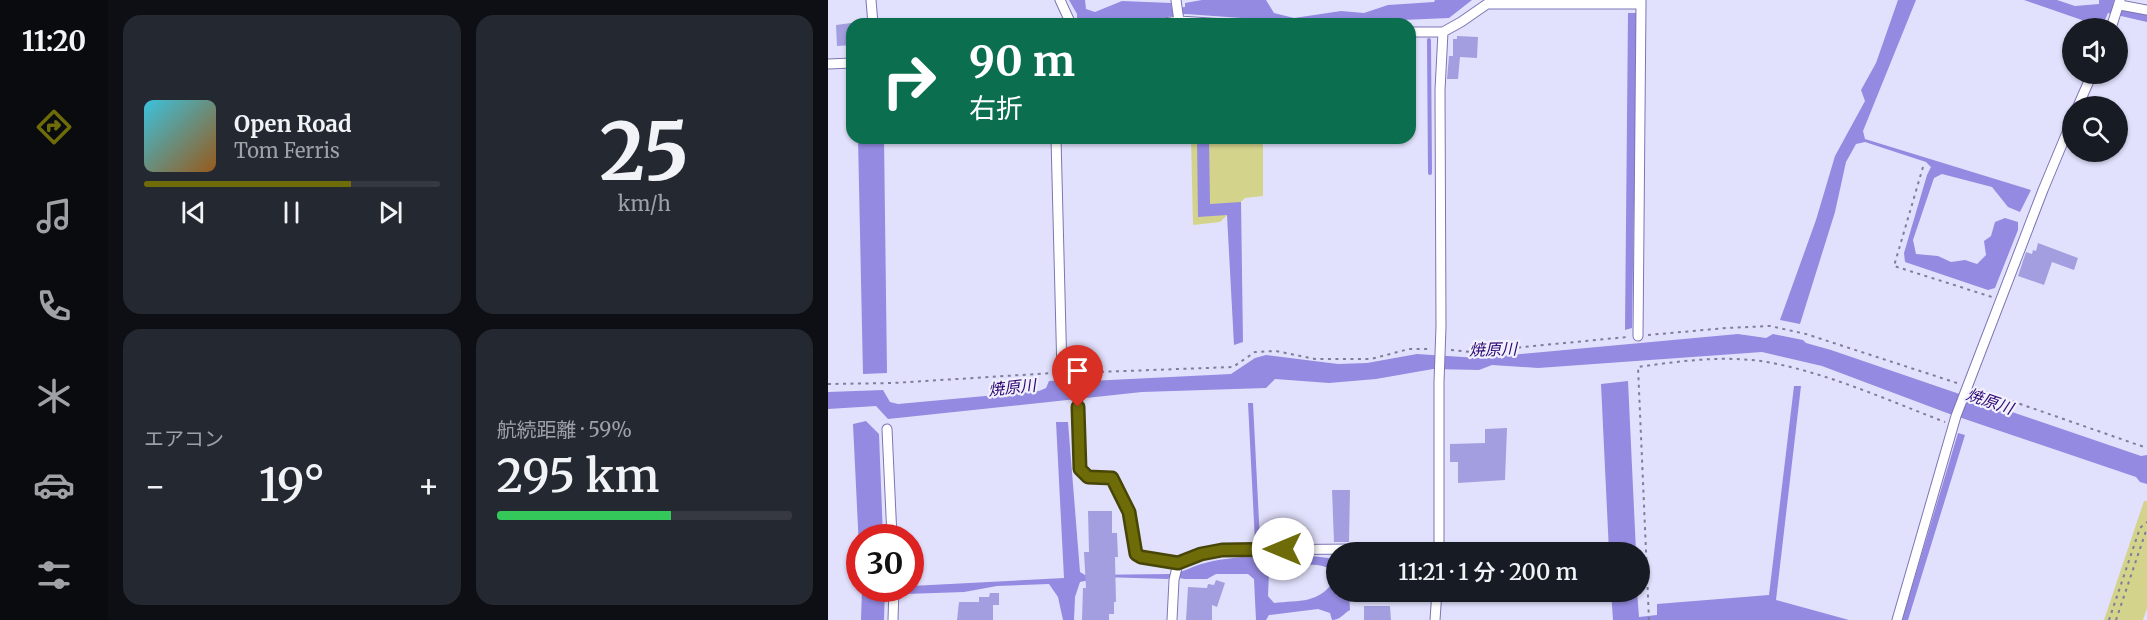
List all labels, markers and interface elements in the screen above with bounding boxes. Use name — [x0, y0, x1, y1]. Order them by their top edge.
map controls — [2062, 18, 2128, 162]
button: sound — [2062, 18, 2128, 84]
text: 11:20 — [22, 24, 86, 58]
text: 90 m — [969, 35, 1075, 87]
icon: right — [870, 42, 948, 120]
text: 右折 — [969, 91, 1023, 125]
button: search — [2062, 96, 2128, 162]
text: 25 — [599, 103, 689, 201]
icon: directions — [33, 106, 75, 148]
text: Open Road — [234, 110, 352, 138]
text: Tom Ferris — [234, 138, 340, 163]
text: km/h — [618, 191, 671, 216]
icon: music — [33, 195, 75, 237]
icon: previous — [177, 196, 210, 229]
icon: pause — [275, 196, 308, 229]
icon: next — [374, 196, 407, 229]
icon: phone — [33, 285, 75, 327]
water label: 焼原川 — [1469, 339, 1519, 359]
pin — [1052, 345, 1103, 407]
icon: arrive — [1061, 354, 1094, 387]
water label: 焼原川 — [987, 374, 1039, 399]
icon: climate — [33, 375, 75, 417]
water label: 焼原川 — [1964, 384, 2018, 419]
text: 航続距離 · 59% — [497, 417, 632, 442]
text: エアコン — [144, 426, 224, 451]
text: 295 km — [497, 448, 659, 504]
text: 19° — [259, 457, 325, 513]
icon: car — [33, 464, 75, 506]
text: − — [144, 466, 166, 507]
text: + — [417, 466, 440, 507]
position arrow — [1251, 517, 1315, 581]
speed limit sign: 30 — [846, 524, 924, 602]
icon: filters — [33, 554, 75, 596]
text: 11:21 · 1 分 · 200 m — [1398, 558, 1578, 586]

